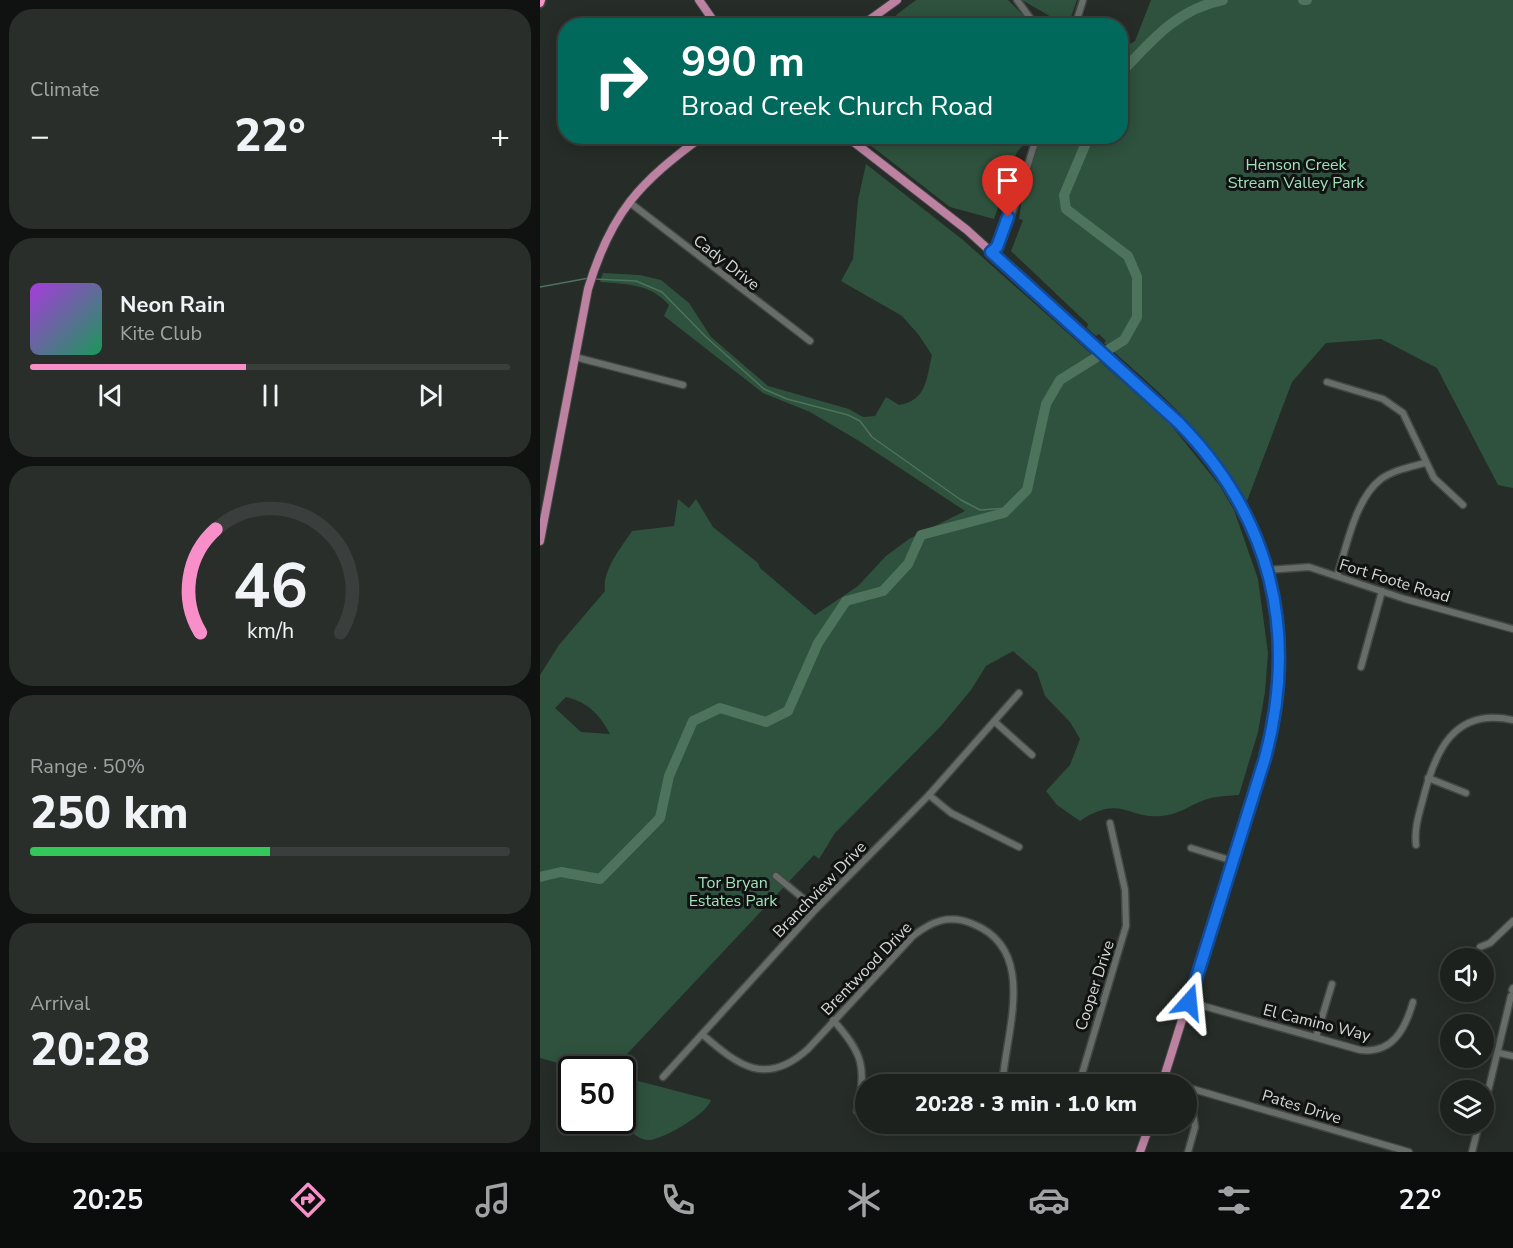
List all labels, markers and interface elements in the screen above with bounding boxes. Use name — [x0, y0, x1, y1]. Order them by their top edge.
text: 990 m — [681, 34, 805, 91]
icon: right — [582, 42, 660, 120]
text: Climate — [30, 76, 99, 103]
text: Broad Creek Church Road — [681, 88, 993, 125]
text: 22° — [234, 106, 306, 167]
text: − — [30, 114, 50, 159]
text: + — [490, 114, 510, 159]
park label: Henson Creek Stream Valley Park — [1228, 154, 1365, 194]
pin — [982, 155, 1033, 217]
icon: arrive — [991, 164, 1024, 197]
street label: Cady Drive — [689, 230, 764, 296]
text: Neon Rain — [120, 290, 225, 320]
text: Kite Club — [120, 320, 202, 347]
icon: previous — [94, 379, 127, 412]
icon: pause — [254, 379, 287, 412]
icon: next — [414, 379, 447, 412]
text: 46 — [233, 544, 307, 629]
street label: Fort Foote Road — [1337, 554, 1453, 608]
text: km/h — [246, 616, 294, 646]
text: Range · 50% — [30, 753, 145, 780]
text: 250 km — [30, 783, 189, 844]
street label: Branchview Drive — [768, 837, 872, 943]
park label: Tor Bryan Estates Park — [689, 872, 778, 912]
street label: Brentwood Drive — [816, 917, 917, 1020]
street label: Cooper Drive — [1070, 937, 1120, 1033]
map controls — [1440, 948, 1494, 1134]
button: sound — [1440, 948, 1494, 1002]
position arrow — [1157, 970, 1221, 1034]
text: Arrival — [30, 990, 90, 1017]
street label: El Camino Way — [1261, 999, 1374, 1047]
button: search — [1440, 1014, 1494, 1068]
text: 20:28 — [30, 1020, 150, 1081]
speed limit sign: 50 — [558, 1056, 636, 1134]
button: layers — [1440, 1080, 1494, 1134]
street label: Pates Drive — [1259, 1084, 1344, 1129]
text: 20:28 · 3 min · 1.0 km — [915, 1089, 1137, 1119]
icon: directions — [287, 1179, 329, 1221]
icon: music — [472, 1179, 514, 1221]
icon: phone — [657, 1179, 699, 1221]
icon: climate — [843, 1179, 885, 1221]
icon: car — [1028, 1179, 1070, 1221]
icon: filters — [1213, 1179, 1255, 1221]
text: 20:25 — [72, 1182, 143, 1219]
text: 22° — [1399, 1182, 1441, 1219]

